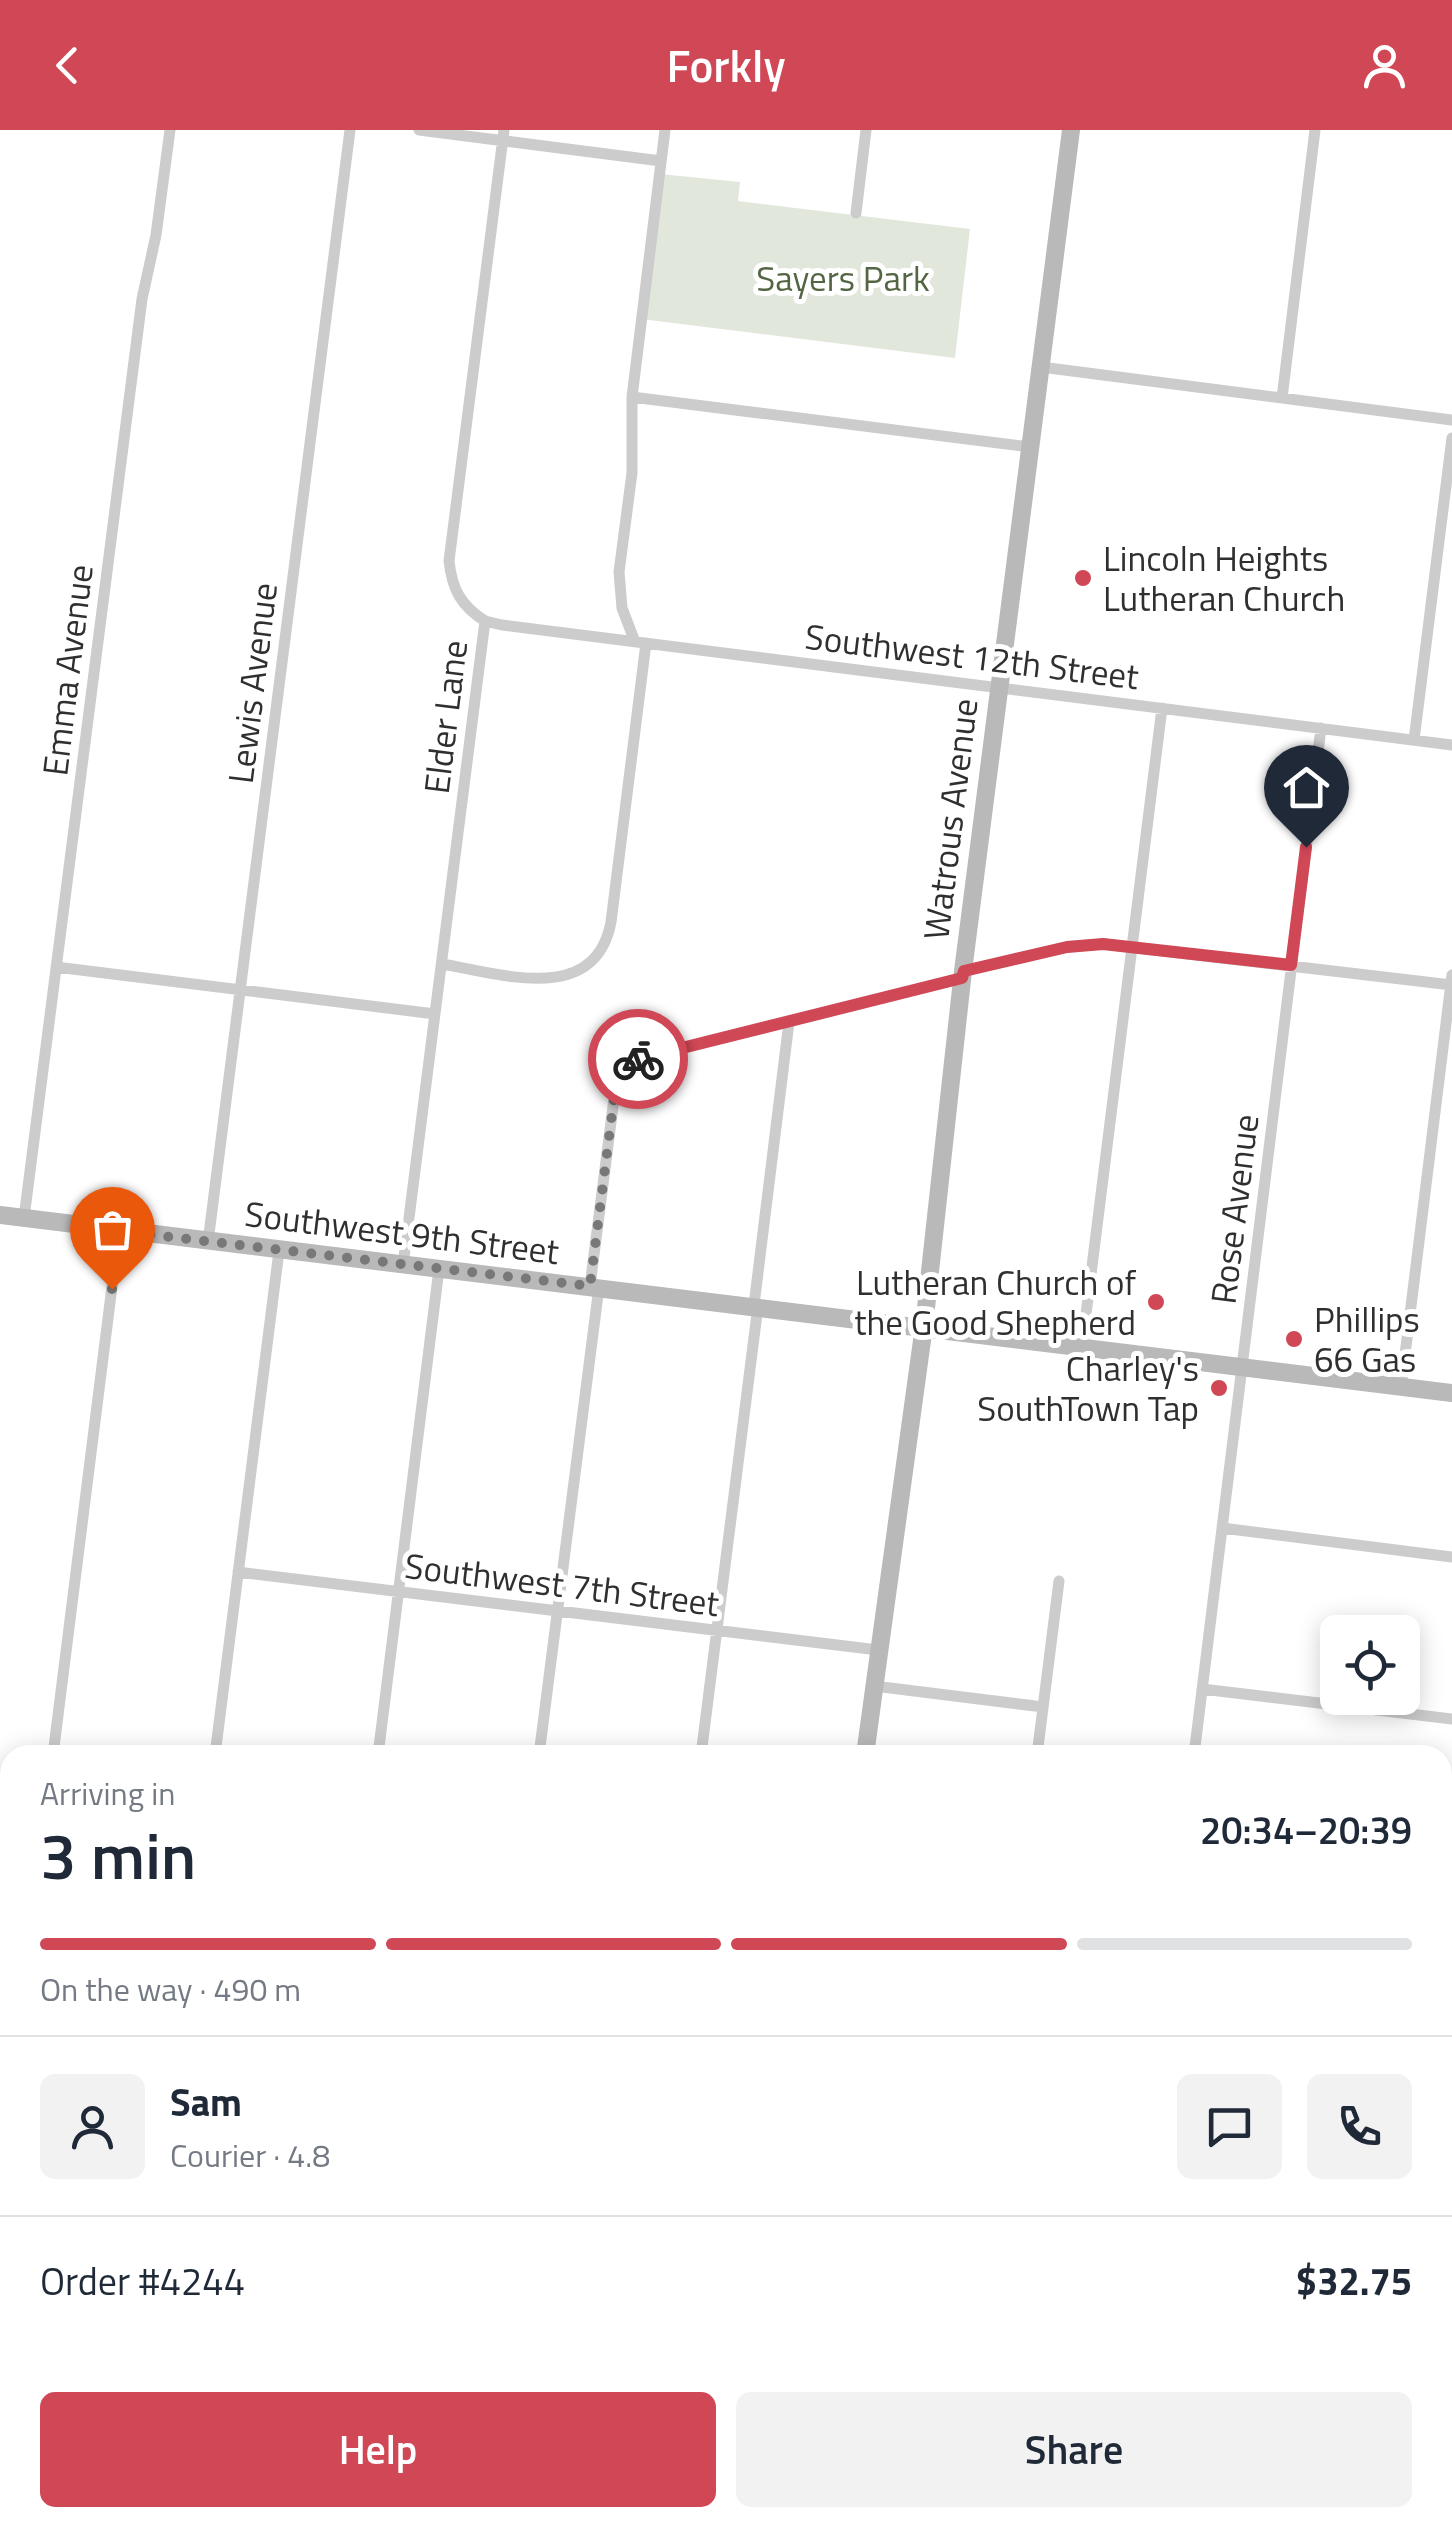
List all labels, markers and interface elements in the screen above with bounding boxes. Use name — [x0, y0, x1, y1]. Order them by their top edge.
text: Forkly — [666, 31, 786, 99]
icon: back — [40, 38, 95, 93]
icon: person — [1357, 38, 1412, 93]
park label: Sayers Park — [756, 251, 930, 305]
place label: Lincoln Heights Lutheran Church — [1103, 531, 1345, 625]
street label: Emma Avenue — [27, 561, 107, 779]
marker: Lincoln Heights Lutheran Church — [1072, 567, 1094, 589]
street label: Lewis Avenue — [213, 580, 291, 786]
street label: Southwest 12th Street — [802, 609, 1142, 703]
street label: Elder Lane — [409, 637, 481, 797]
street label: Watrous Avenue — [908, 695, 992, 943]
pin — [1264, 745, 1349, 848]
icon: home — [1279, 760, 1334, 815]
courier — [588, 1009, 688, 1109]
icon: bike — [611, 1032, 666, 1087]
street label: Rose Avenue — [1196, 1111, 1272, 1307]
street label: Southwest 9th Street — [242, 1186, 562, 1278]
pin — [70, 1187, 155, 1290]
icon: bag — [85, 1202, 140, 1257]
place label: Lutheran Church of the Good Shepherd — [854, 1255, 1136, 1349]
marker: Lutheran Church of the Good Shepherd — [1145, 1291, 1167, 1313]
place label: Phillips 66 Gas — [1314, 1292, 1420, 1386]
marker: Phillips 66 Gas — [1283, 1328, 1305, 1350]
place label: Charley's SouthTown Tap — [977, 1341, 1199, 1435]
marker: Charley's SouthTown Tap — [1208, 1377, 1230, 1399]
street label: Southwest 7th Street — [402, 1538, 722, 1630]
map controls — [1320, 1615, 1420, 1715]
button: locate — [1320, 1615, 1420, 1715]
text: Arriving in — [40, 1769, 176, 1817]
text: 20:34–20:39 — [1200, 1801, 1412, 1859]
text: 3 min — [40, 1805, 196, 1904]
text: On the way · 490 m — [40, 1965, 301, 2013]
text: Sam — [170, 2073, 242, 2131]
button: person — [40, 2074, 145, 2179]
button: chat — [1177, 2074, 1282, 2179]
button: phone — [1307, 2074, 1412, 2179]
text: Courier · 4.8 — [170, 2131, 330, 2179]
text: Order #4244 — [40, 2252, 245, 2310]
text: $32.75 — [1296, 2252, 1412, 2310]
button: Help — [40, 2392, 716, 2507]
button: Share — [736, 2392, 1412, 2507]

